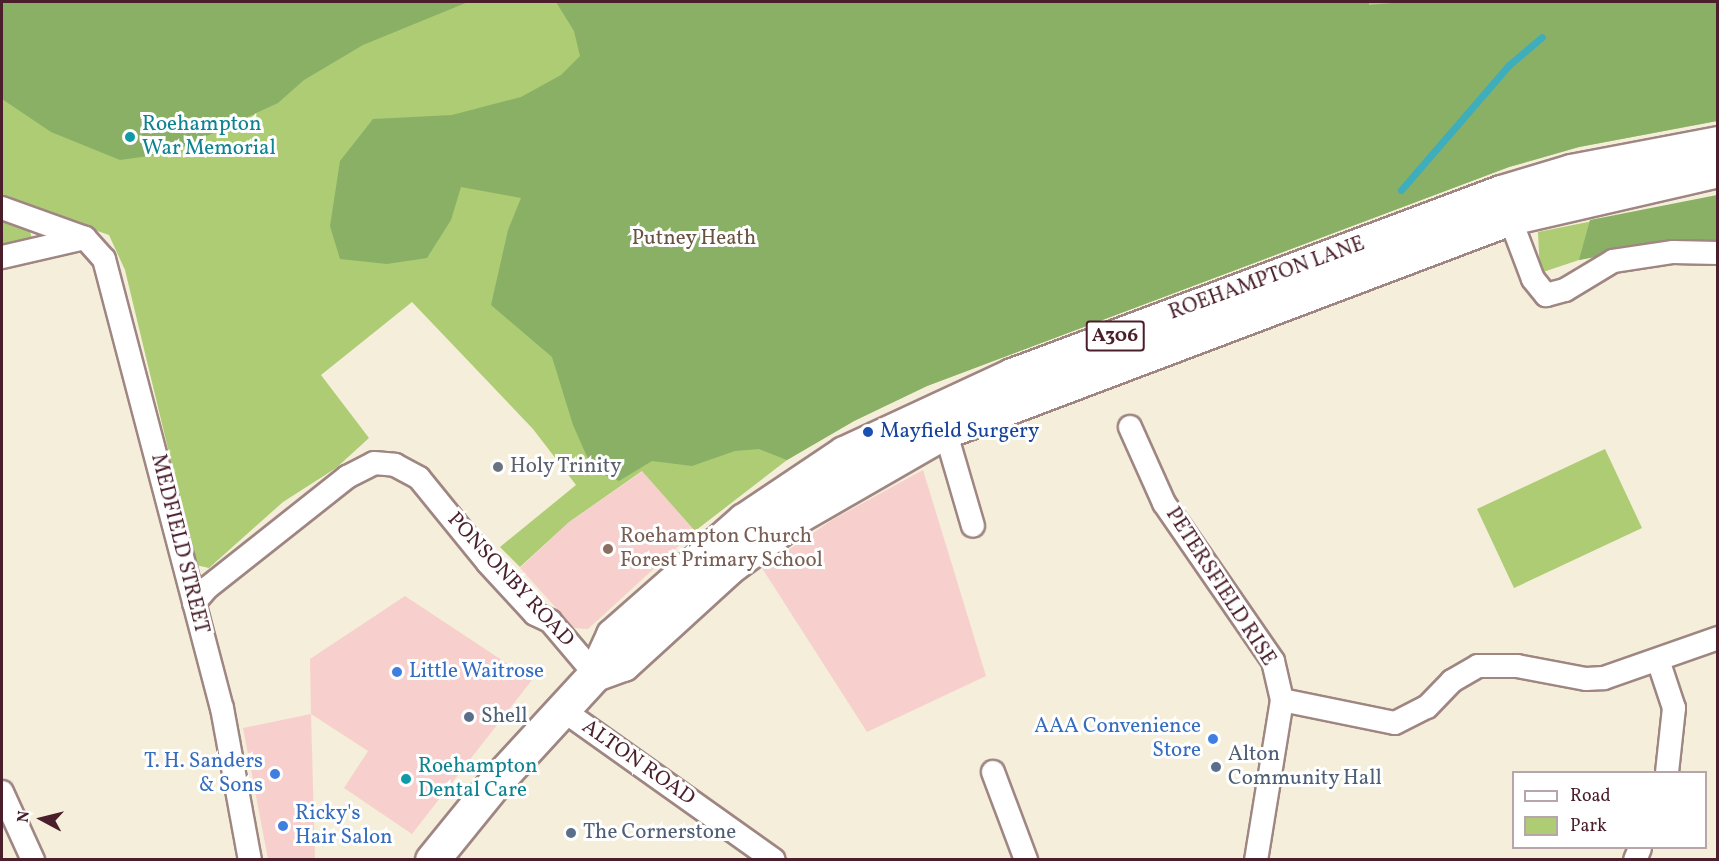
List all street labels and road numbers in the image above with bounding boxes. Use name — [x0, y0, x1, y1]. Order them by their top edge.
street label: ROEHAMPTON LANE — [1166, 232, 1368, 326]
road number: A306 — [1085, 319, 1145, 353]
street label: MEDFIELD STREET — [144, 451, 214, 637]
street label: PETERSFIELD RISE — [1159, 503, 1281, 671]
street label: PONSONBY ROAD — [441, 507, 579, 653]
street label: ALTON ROAD — [577, 715, 699, 811]

